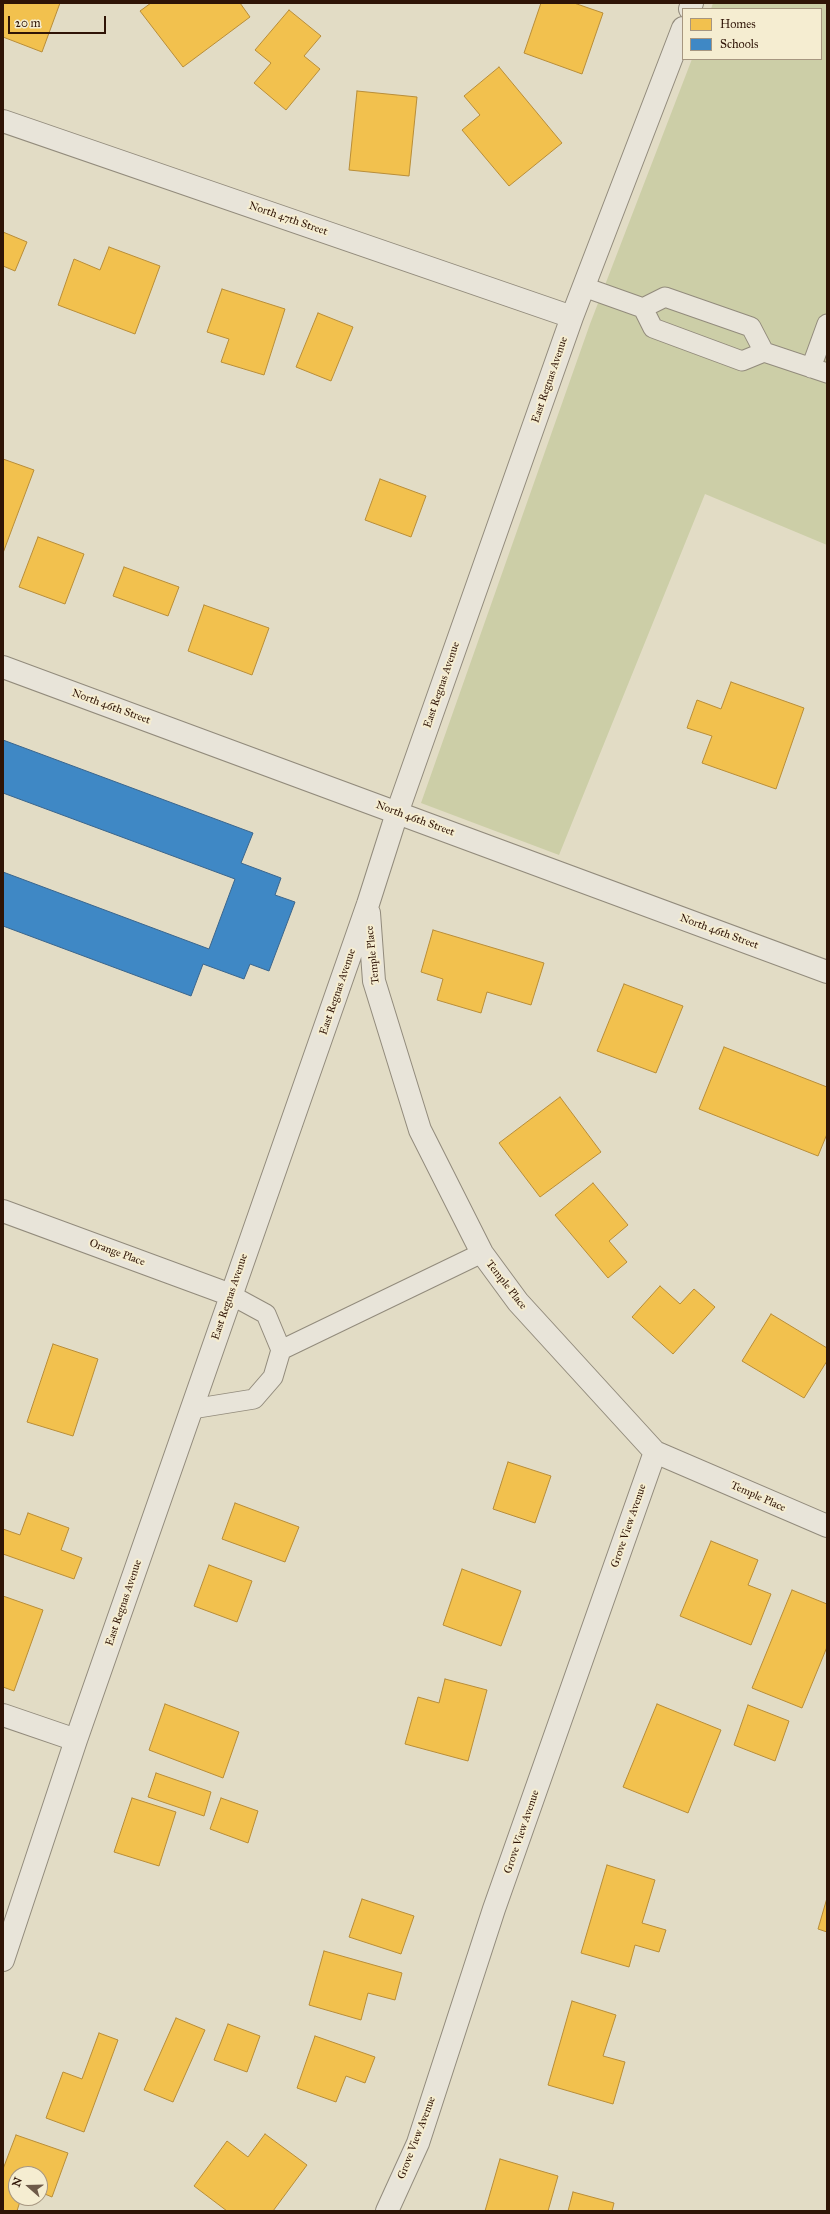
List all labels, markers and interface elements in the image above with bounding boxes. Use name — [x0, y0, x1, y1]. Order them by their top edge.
scale bar — [10, 8, 108, 34]
legend — [682, 8, 822, 60]
text: 20 m — [15, 16, 41, 30]
text: Homes — [720, 17, 756, 31]
text: Schools — [720, 37, 758, 51]
street label: North 47th Street — [247, 199, 329, 239]
street label: East Regnas Avenue — [529, 335, 571, 425]
street label: East Regnas Avenue — [421, 640, 463, 730]
street label: North 46th Street — [70, 687, 152, 727]
street label: North 46th Street — [374, 799, 456, 839]
street label: North 46th Street — [678, 912, 760, 952]
street label: Temple Place — [363, 925, 383, 985]
street label: East Regnas Avenue — [317, 947, 359, 1037]
street label: Orange Place — [87, 1237, 147, 1269]
street label: East Regnas Avenue — [209, 1252, 251, 1342]
street label: Temple Place — [483, 1258, 529, 1312]
street label: Temple Place — [728, 1479, 788, 1515]
street label: Grove View Avenue — [609, 1482, 649, 1570]
street label: East Regnas Avenue — [103, 1558, 145, 1648]
street label: Grove View Avenue — [502, 1788, 542, 1876]
street label: Grove View Avenue — [395, 2095, 439, 2181]
north arrow — [8, 2166, 48, 2206]
text: N — [9, 2175, 25, 2189]

